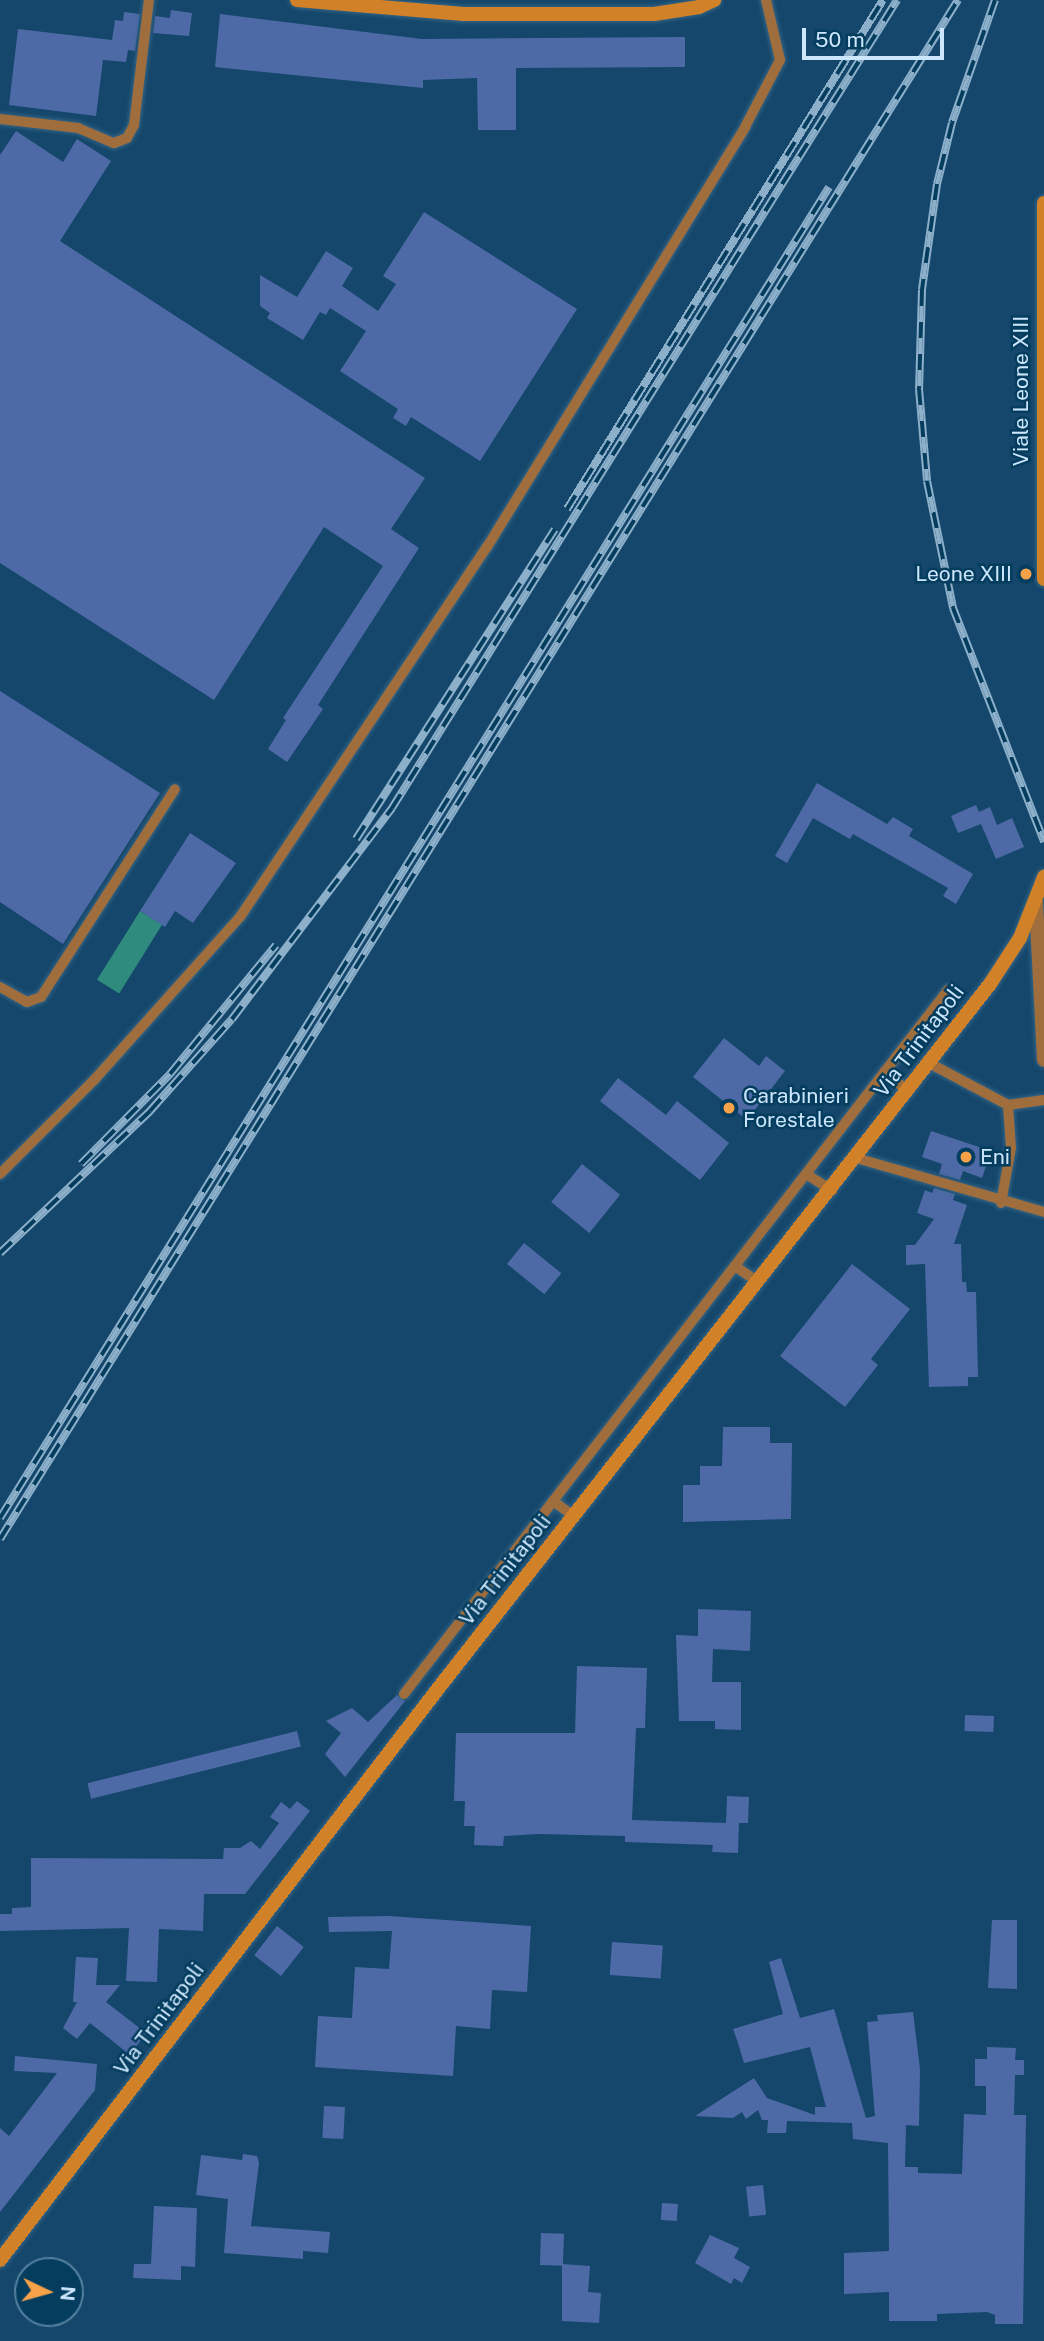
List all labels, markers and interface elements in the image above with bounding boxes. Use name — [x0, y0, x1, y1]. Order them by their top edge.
scale bar — [806, 14, 948, 58]
text: 50 m — [815, 27, 865, 52]
street label: Viale Leone XIII — [1008, 316, 1034, 466]
place label: Leone XIII — [915, 561, 1012, 587]
marker: Leone XIII — [1018, 566, 1034, 582]
street label: Via Trinitapoli — [869, 980, 969, 1102]
place label: Carabinieri Forestale — [743, 1083, 849, 1133]
marker: Carabinieri Forestale — [721, 1100, 737, 1116]
place label: Eni — [980, 1144, 1010, 1170]
marker: Eni — [958, 1149, 974, 1165]
street label: Via Trinitapoli — [454, 1509, 556, 1631]
street label: Via Trinitapoli — [109, 1958, 209, 2080]
north arrow — [14, 2257, 84, 2327]
text: N — [56, 2285, 80, 2302]

